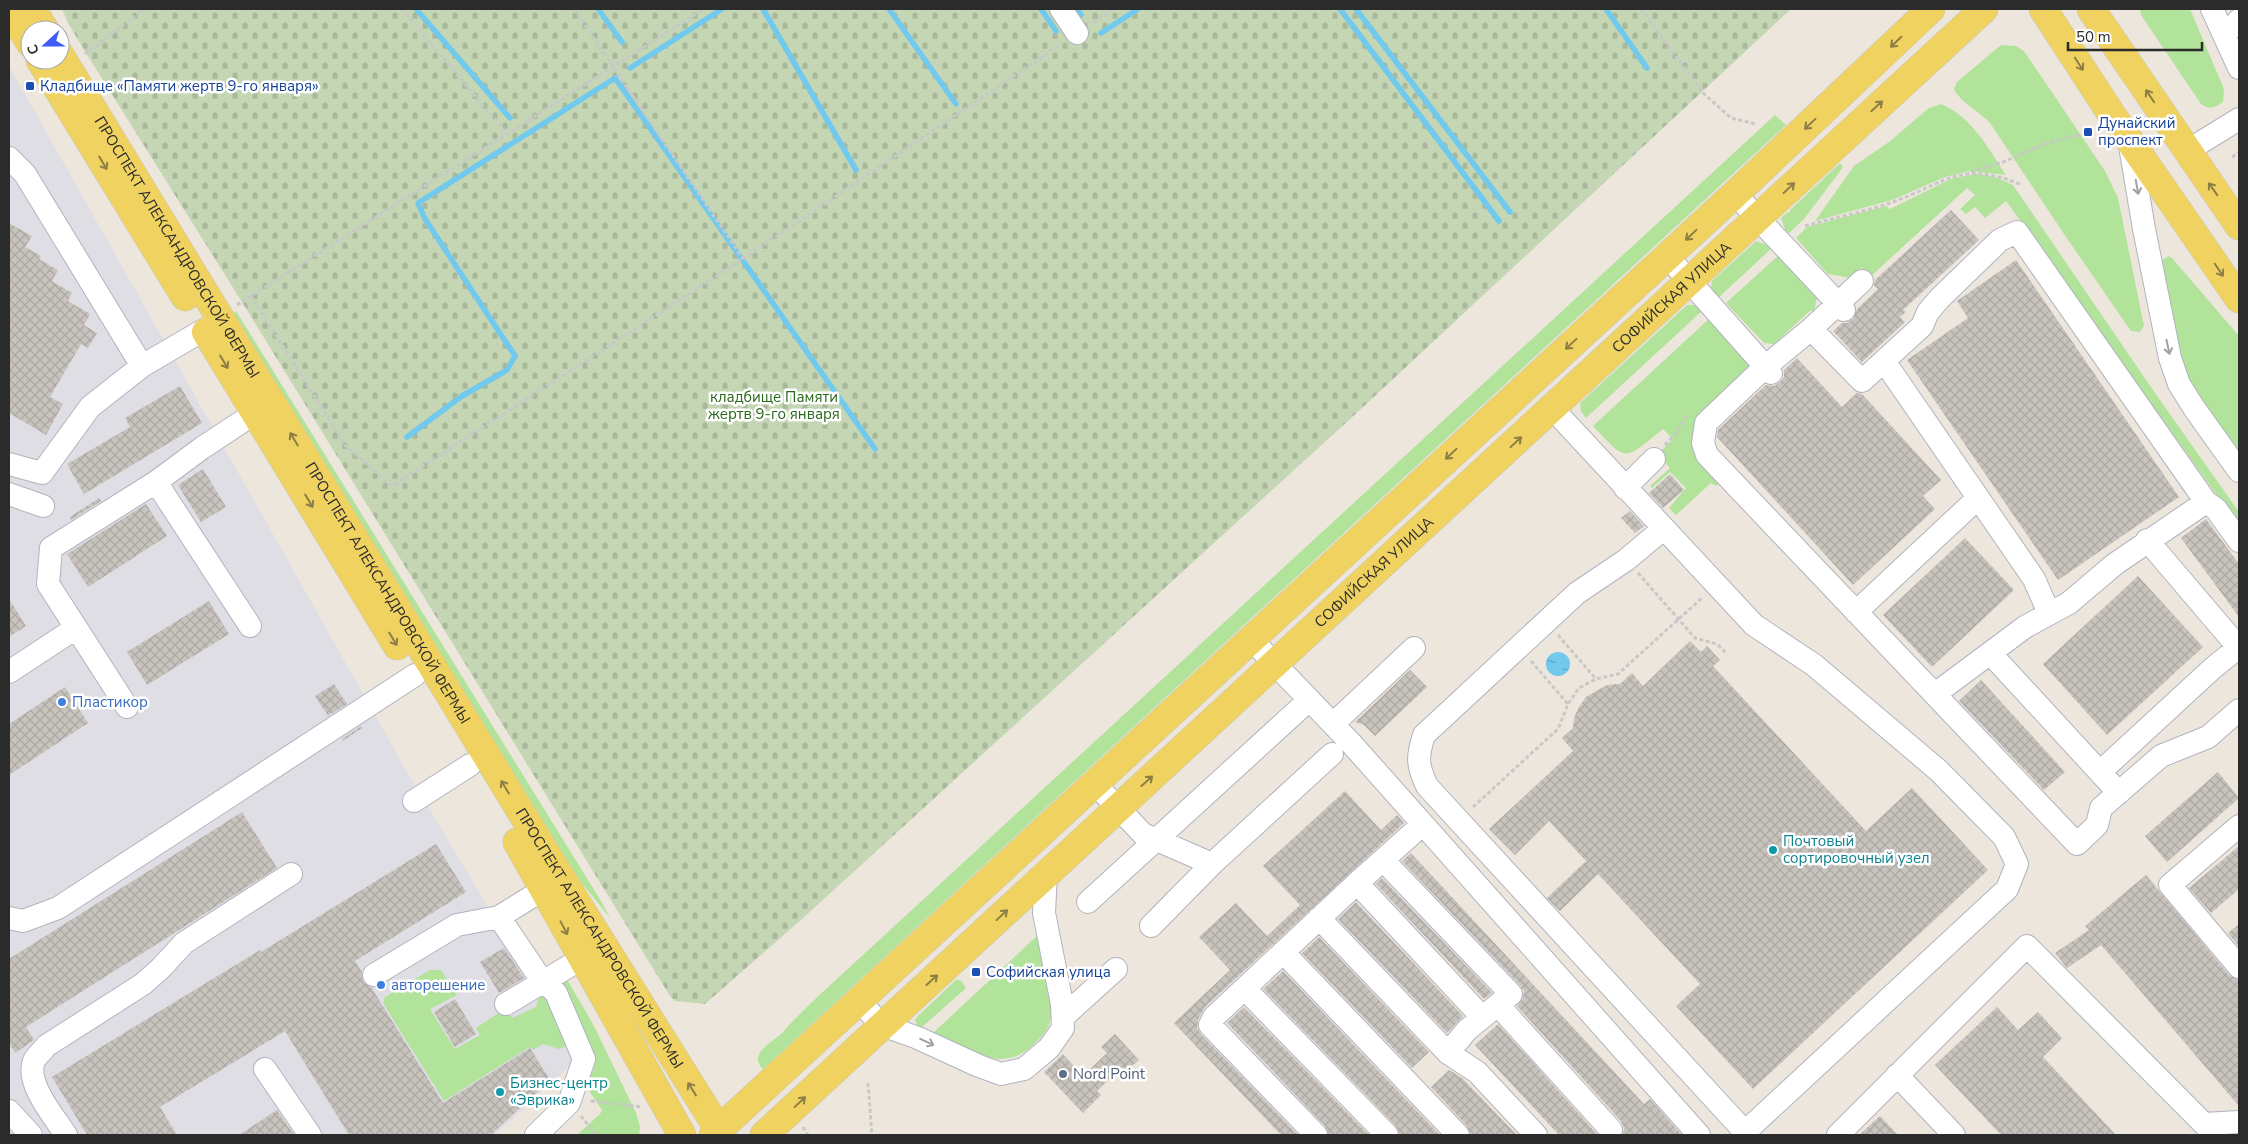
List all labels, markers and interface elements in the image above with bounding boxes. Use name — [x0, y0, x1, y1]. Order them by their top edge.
north arrow — [20, 20, 70, 70]
scale bar — [2068, 20, 2202, 52]
text: 50 m — [2076, 27, 2111, 47]
one-way arrow — [1890, 36, 1902, 48]
text: С — [23, 41, 44, 57]
one-way arrow — [2074, 57, 2084, 71]
place label: Кладбище «Памяти жертв 9-го января» — [40, 76, 319, 96]
marker: Кладбище «Памяти жертв 9-го января» — [24, 80, 36, 92]
one-way arrow — [2145, 89, 2155, 103]
one-way arrow — [1870, 101, 1883, 113]
street label: ПРОСПЕКТ АЛЕКСАНДРОВСКОЙ ФЕРМЫ — [90, 113, 264, 382]
place label: Дунайский проспект — [2098, 113, 2175, 150]
one-way arrow — [1803, 118, 1816, 130]
marker: Дунайский проспект — [2082, 126, 2094, 138]
one-way arrow — [99, 156, 109, 170]
one-way arrow — [2132, 179, 2142, 195]
one-way arrow — [1783, 182, 1795, 194]
one-way arrow — [2208, 182, 2218, 196]
one-way arrow — [1684, 229, 1697, 240]
street label: СОФИЙСКАЯ УЛИЦА — [1608, 237, 1735, 357]
one-way arrow — [2214, 263, 2224, 277]
one-way arrow — [1564, 339, 1577, 350]
one-way arrow — [2164, 339, 2173, 355]
one-way arrow — [220, 354, 230, 368]
park label: кладбище Памяти жертв 9-го января — [708, 387, 840, 424]
one-way arrow — [288, 432, 298, 446]
one-way arrow — [1509, 436, 1522, 448]
one-way arrow — [1445, 449, 1458, 460]
street label: ПРОСПЕКТ АЛЕКСАНДРОВСКОЙ ФЕРМЫ — [300, 459, 475, 728]
one-way arrow — [304, 493, 314, 507]
street label: СОФИЙСКАЯ УЛИЦА — [1310, 512, 1438, 632]
one-way arrow — [389, 632, 399, 646]
place label: Пластикор — [72, 692, 148, 712]
marker: Пластикор — [56, 696, 68, 708]
one-way arrow — [1140, 775, 1153, 787]
one-way arrow — [500, 780, 510, 794]
street label: ПРОСПЕКТ АЛЕКСАНДРОВСКОЙ ФЕРМЫ — [511, 804, 688, 1072]
place label: Почтовый сортировочный узел — [1783, 831, 1930, 868]
marker: Почтовый сортировочный узел — [1767, 844, 1779, 856]
one-way arrow — [995, 909, 1008, 921]
one-way arrow — [560, 920, 569, 935]
place label: Софийская улица — [986, 962, 1111, 982]
marker: Софийская улица — [970, 966, 982, 978]
one-way arrow — [925, 974, 938, 986]
place label: авторешение — [391, 975, 485, 995]
marker: авторешение — [375, 979, 387, 991]
one-way arrow — [919, 1037, 934, 1047]
place label: Nord Point — [1073, 1064, 1146, 1084]
marker: Nord Point — [1057, 1068, 1069, 1080]
place label: Бизнес-центр «Эврика» — [510, 1073, 608, 1110]
one-way arrow — [687, 1082, 697, 1096]
marker: Бизнес-центр «Эврика» — [494, 1086, 506, 1098]
one-way arrow — [793, 1096, 806, 1108]

